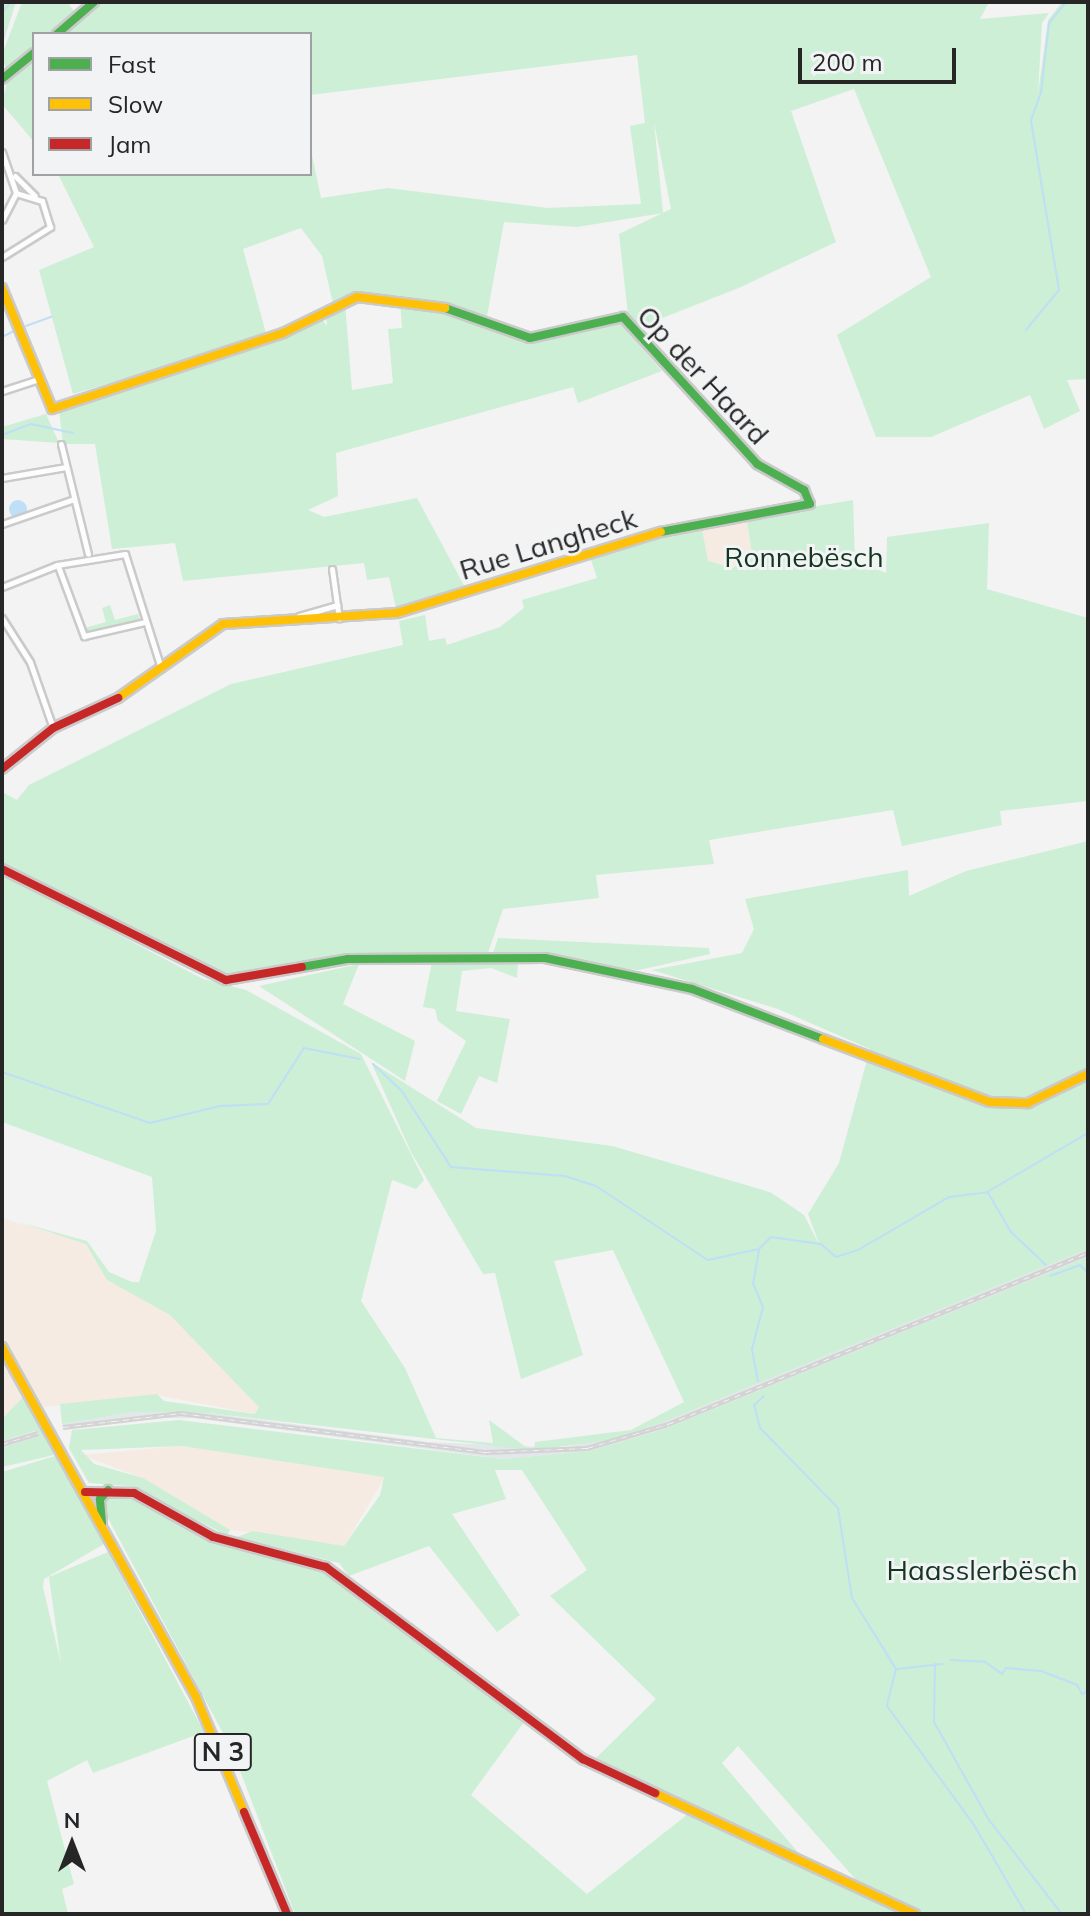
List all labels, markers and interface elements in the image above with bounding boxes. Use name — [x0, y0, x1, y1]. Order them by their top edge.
legend — [32, 32, 312, 176]
scale bar — [802, 32, 960, 82]
text: 200 m — [812, 47, 883, 77]
text: Fast — [108, 49, 156, 79]
text: Slow — [108, 89, 163, 119]
text: Jam — [108, 129, 151, 159]
street label: Op der Haard — [630, 299, 776, 451]
street label: Rue Langheck — [455, 501, 641, 587]
park label: Ronnebësch — [724, 540, 884, 574]
park label: Haasslerbësch — [886, 1553, 1078, 1587]
road number: N 3 — [193, 1730, 253, 1774]
north arrow — [32, 1804, 112, 1884]
text: N — [64, 1806, 80, 1834]

